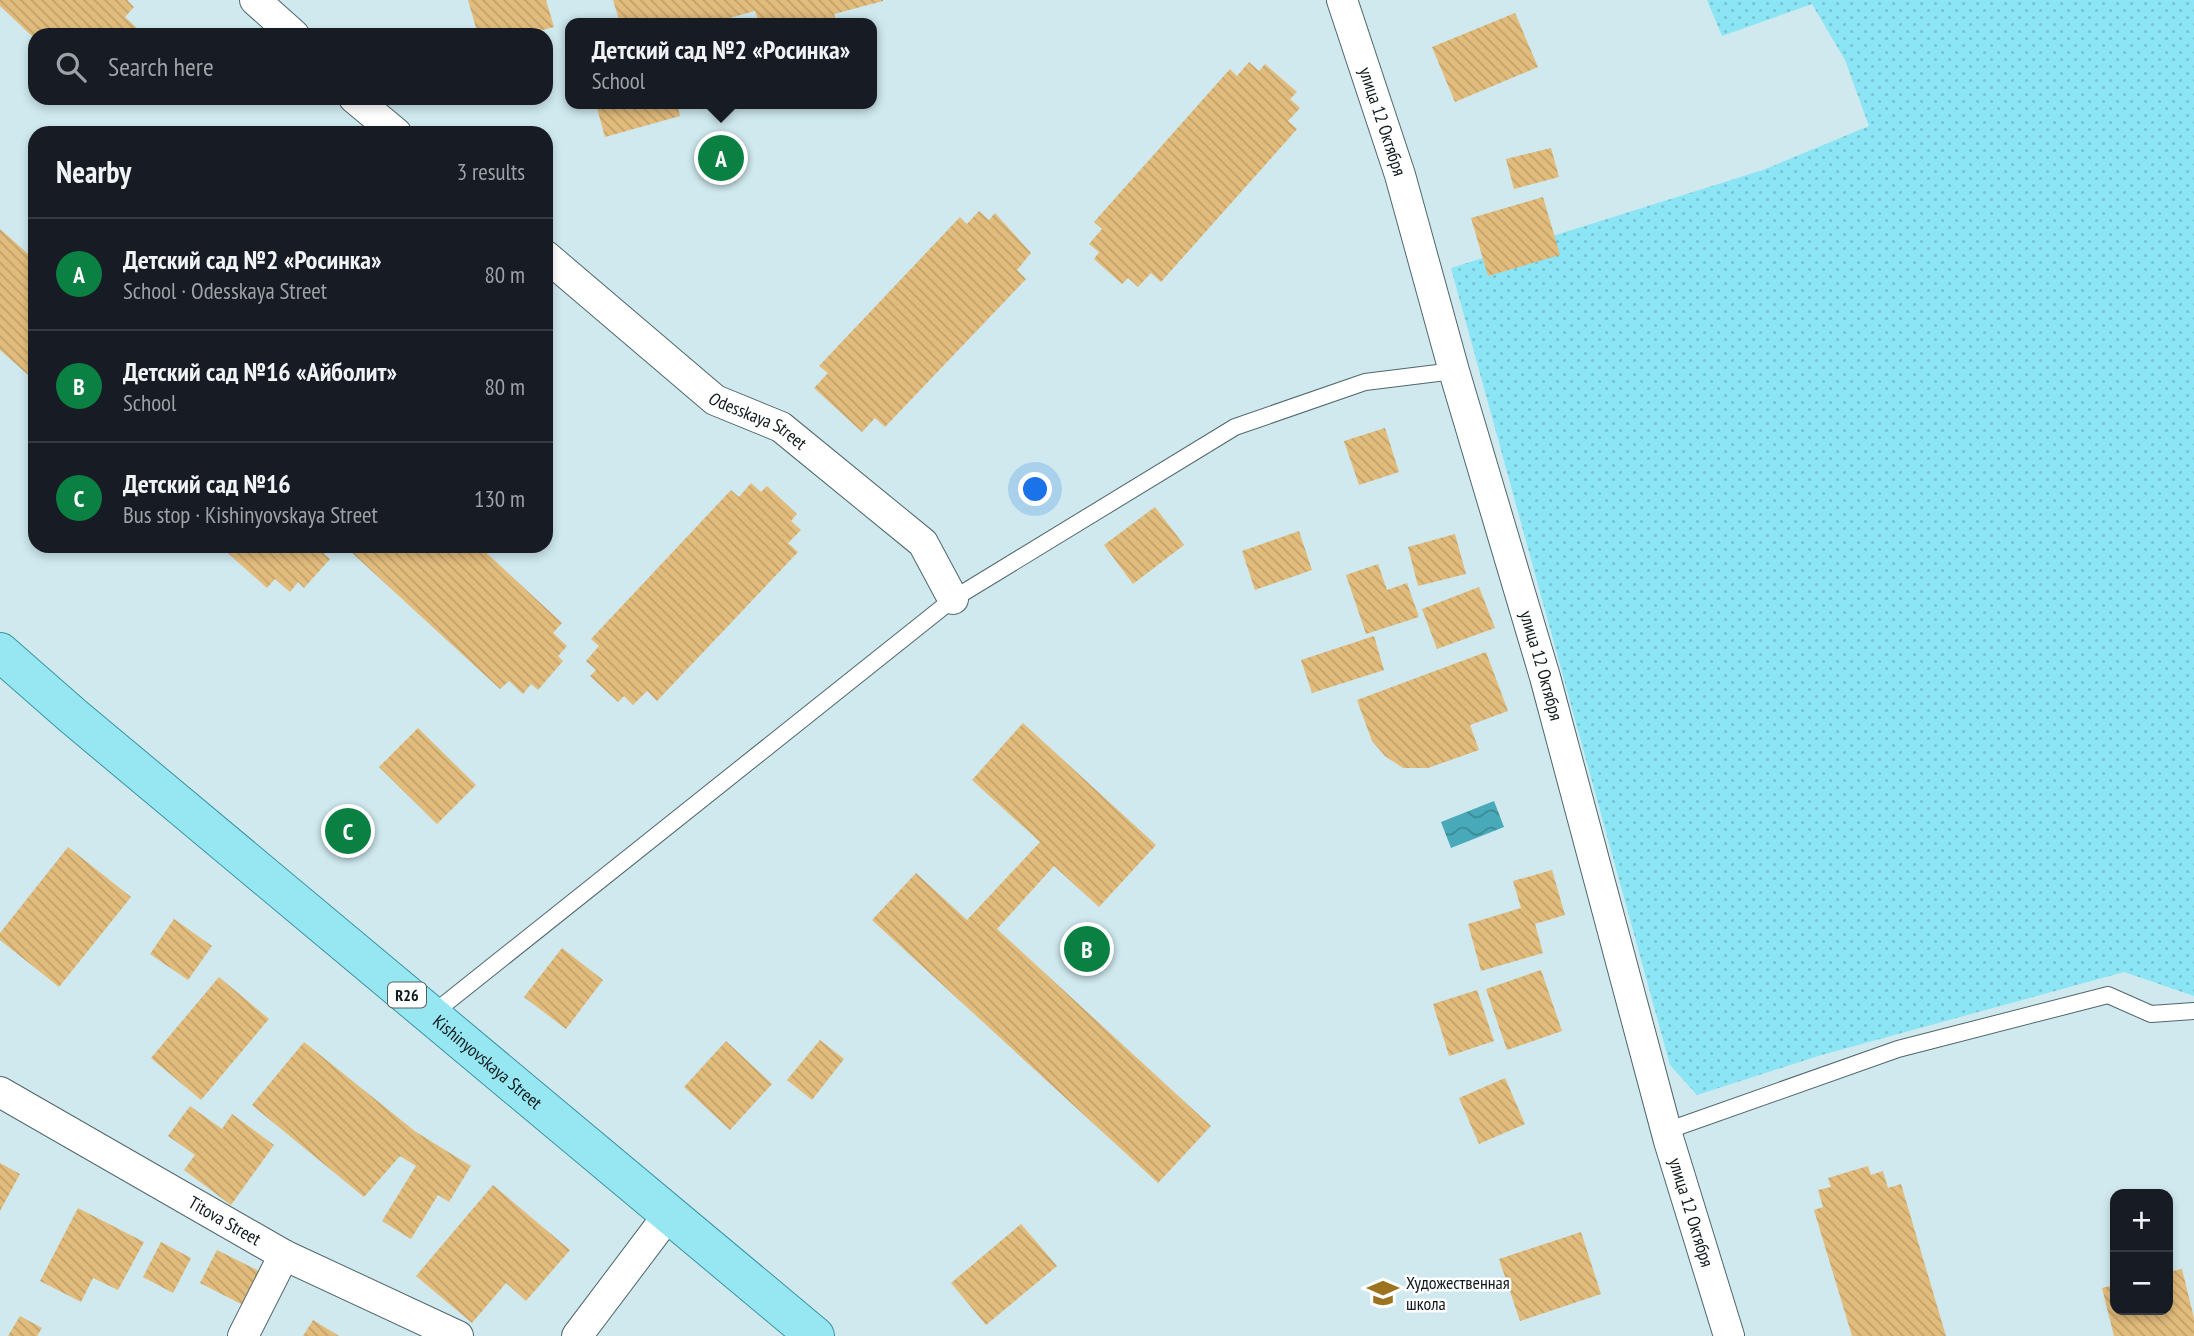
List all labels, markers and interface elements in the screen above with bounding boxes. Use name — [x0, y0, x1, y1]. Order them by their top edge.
popup — [565, 18, 877, 109]
search box — [28, 28, 553, 105]
text: Детский сад №2 «Росинка» — [592, 33, 850, 66]
icon: search — [52, 48, 90, 86]
text: Search here — [108, 50, 214, 83]
street label: улица 12 Октября — [1354, 64, 1411, 179]
text: School — [592, 66, 645, 95]
pin: A — [698, 132, 744, 184]
text: Nearby — [56, 152, 131, 191]
text: 3 results — [457, 157, 525, 186]
text: Детский сад №2 «Росинка» — [123, 243, 382, 276]
text: A — [73, 260, 85, 289]
text: 80 m — [484, 260, 525, 289]
text: School · Odesskaya Street — [123, 276, 327, 305]
text: Детский сад №16 «Айболит» — [123, 355, 397, 388]
text: B — [73, 372, 85, 401]
text: 80 m — [484, 372, 525, 401]
street label: Odesskaya Street — [704, 387, 812, 455]
text: School — [123, 388, 176, 417]
text: Детский сад №16 — [123, 467, 291, 500]
your location — [1018, 472, 1052, 506]
text: C — [74, 484, 84, 513]
text: 130 m — [474, 484, 525, 513]
text: Bus stop · Kishinyovskaya Street — [123, 500, 378, 529]
street label: улица 12 Октября — [1515, 608, 1568, 723]
pin: C — [325, 805, 371, 857]
pin: B — [1064, 923, 1110, 975]
road number: R26 — [388, 982, 426, 1007]
street label: Kishinyovskaya Street — [428, 1010, 547, 1114]
street label: улица 12 Октября — [1664, 1155, 1719, 1270]
map controls — [2110, 1189, 2173, 1315]
button: + — [2110, 1189, 2173, 1252]
street label: Titova Street — [185, 1191, 265, 1250]
button: − — [2110, 1252, 2173, 1315]
place label: Художественная школа — [1406, 1271, 1510, 1315]
school or university icon: Художественная школа — [1366, 1276, 1400, 1310]

